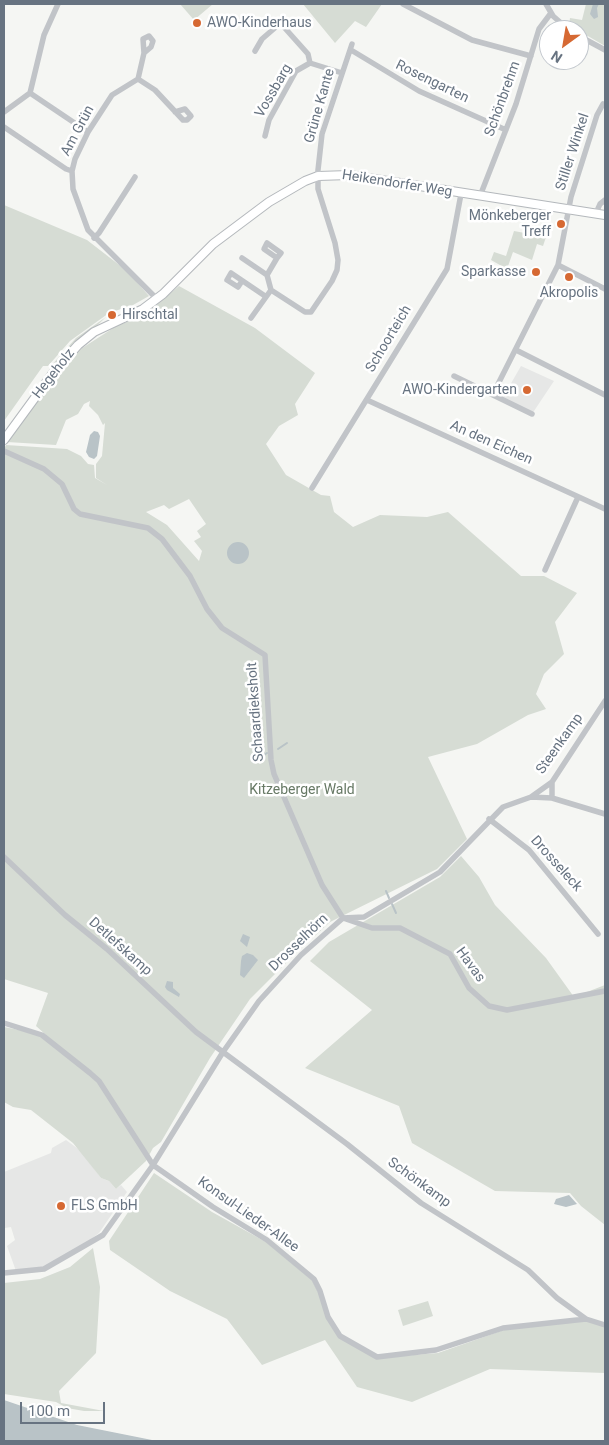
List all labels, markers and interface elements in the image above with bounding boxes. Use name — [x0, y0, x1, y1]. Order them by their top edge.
place label: AWO-Kinderhaus — [207, 15, 312, 31]
marker: AWO-Kinderhaus — [191, 17, 203, 29]
north arrow — [539, 20, 589, 70]
text: N — [548, 47, 565, 66]
street label: Rosengarten — [393, 57, 471, 107]
street label: Schönbrehm — [482, 59, 524, 139]
street label: Vossbarg — [252, 61, 296, 121]
street label: Grüne Kante — [301, 67, 339, 145]
street label: Am Grün — [58, 103, 98, 159]
street label: Stiller Winkel — [553, 111, 593, 193]
street label: Heikendorfer Weg — [341, 167, 453, 201]
place label: Mönkeberger Treff — [469, 208, 551, 240]
marker: Mönkeberger Treff — [555, 218, 567, 230]
place label: Sparkasse — [461, 264, 526, 280]
marker: Sparkasse — [530, 266, 542, 278]
marker: Akropolis — [563, 271, 575, 283]
place label: Akropolis — [540, 285, 598, 301]
street label: Schoorteich — [363, 303, 415, 375]
place label: Hirschtal — [122, 307, 178, 323]
marker: Hirschtal — [106, 309, 118, 321]
street label: Hegeholz — [29, 346, 79, 402]
place label: AWO-Kindergarten — [402, 382, 517, 398]
marker: AWO-Kindergarten — [521, 384, 533, 396]
street label: An den Eichen — [447, 417, 535, 469]
street label: Schaardieksholt — [244, 662, 268, 762]
street label: Steenkamp — [533, 710, 587, 778]
park label: Kitzeberger Wald — [249, 782, 355, 798]
street label: Drosseleck — [527, 833, 585, 895]
street label: Drosselhörn — [266, 911, 332, 975]
street label: Detlefskamp — [85, 914, 155, 980]
street label: Havas — [452, 944, 488, 986]
street label: Schönkamp — [384, 1154, 454, 1212]
street label: Konsul-Lieder-Allee — [194, 1174, 302, 1256]
place label: FLS GmbH — [71, 1198, 138, 1214]
marker: FLS GmbH — [55, 1200, 67, 1212]
scale bar — [22, 1392, 108, 1424]
text: 100 m — [28, 1402, 70, 1420]

